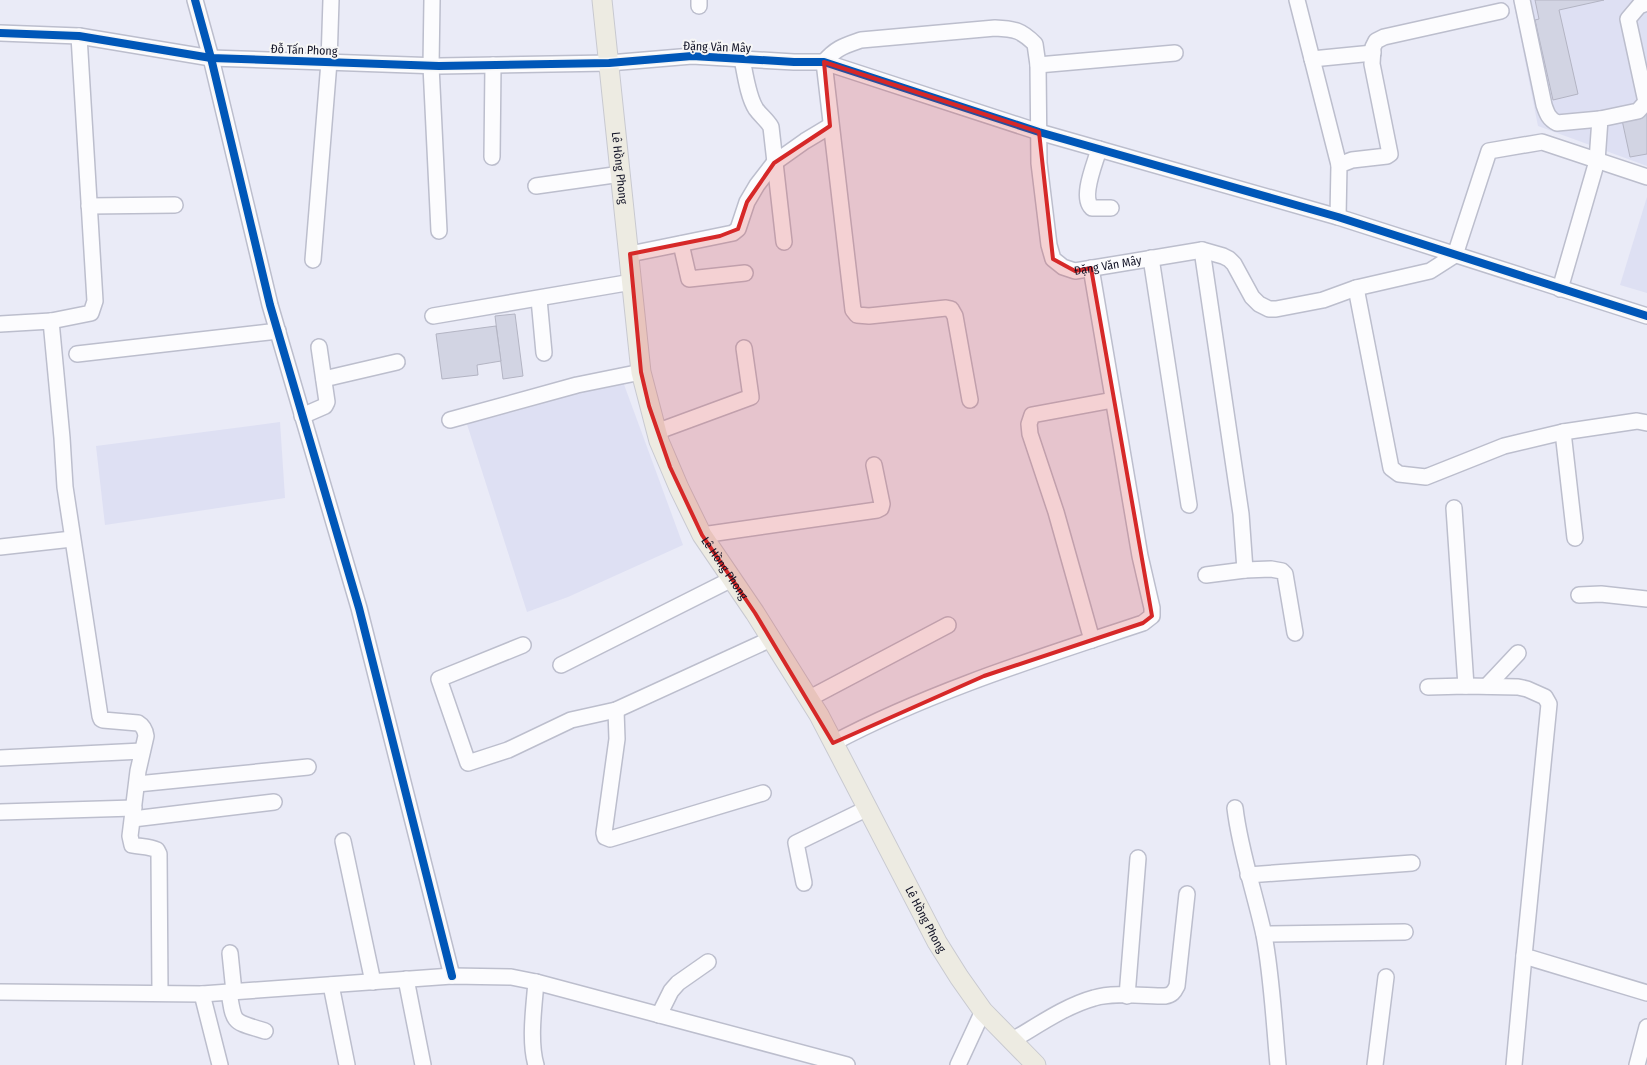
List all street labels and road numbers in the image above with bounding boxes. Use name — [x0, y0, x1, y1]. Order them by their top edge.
street label: Đặng Văn Mây — [683, 39, 752, 55]
street label: Đỗ Tấn Phong — [270, 41, 338, 58]
street label: Lê Hồng Phong — [609, 131, 630, 205]
street label: Đặng Văn Mây — [1073, 253, 1143, 278]
street label: Lê Hồng Phong — [698, 534, 751, 603]
street label: Lê Hồng Phong — [902, 884, 949, 955]

